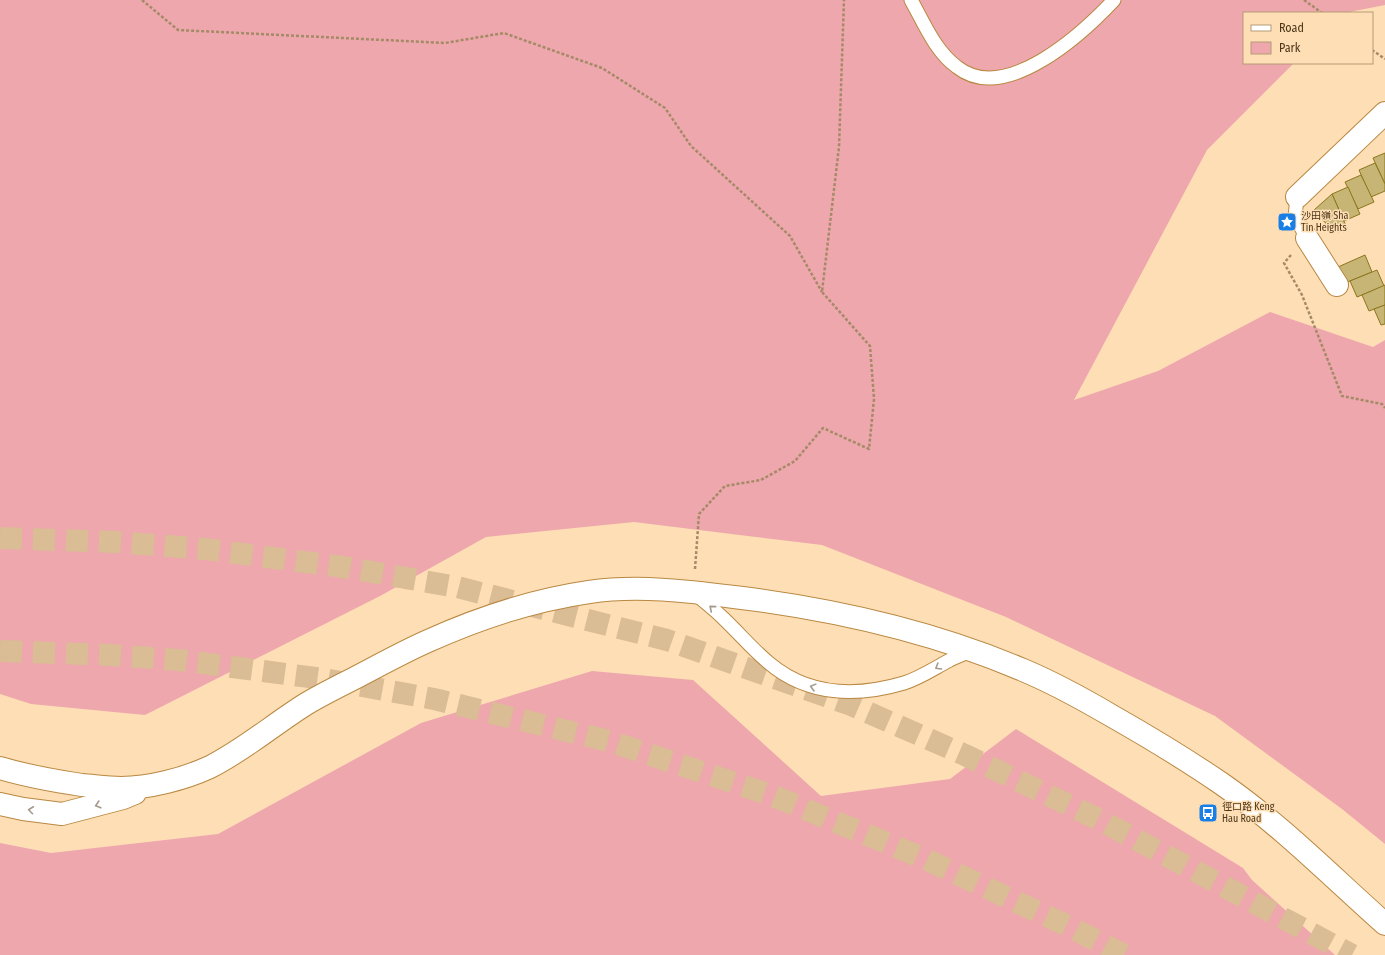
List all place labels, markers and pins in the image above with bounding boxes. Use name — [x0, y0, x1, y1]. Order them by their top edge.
place label: 沙田嶺 Sha Tin Heights — [1301, 210, 1349, 234]
place icon: 沙田嶺 Sha Tin Heights — [1276, 211, 1298, 233]
place label: 徑口路 Keng Hau Road — [1222, 801, 1275, 825]
bus stop icon: 徑口路 Keng Hau Road — [1197, 802, 1219, 824]

